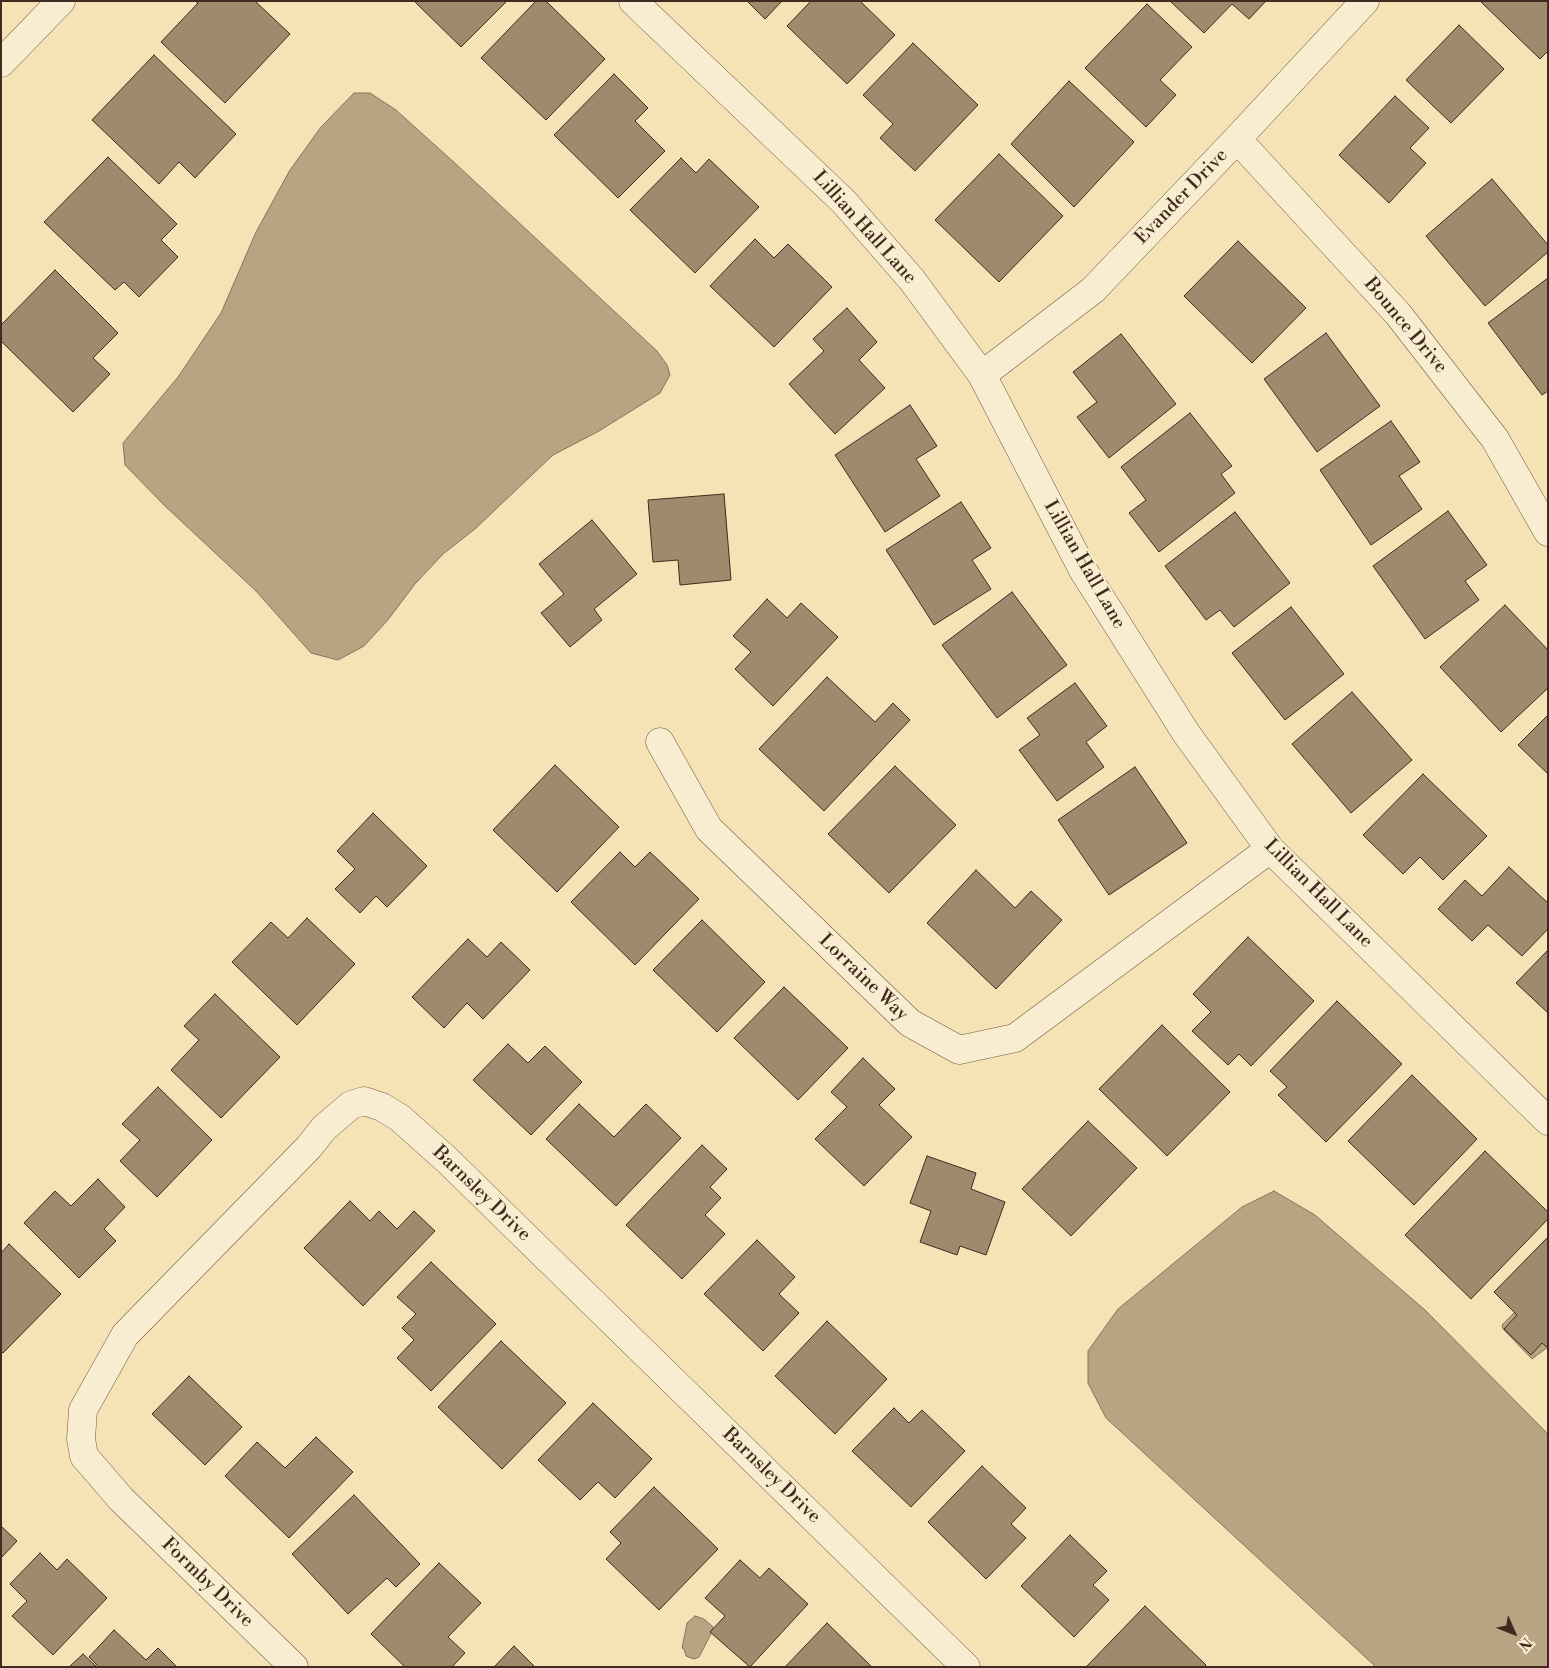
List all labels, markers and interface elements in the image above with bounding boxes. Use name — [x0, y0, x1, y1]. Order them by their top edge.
street label: Evander Drive — [1131, 145, 1233, 249]
street label: Lillian Hall Lane — [807, 167, 921, 289]
street label: Bounce Drive — [1358, 274, 1452, 378]
street label: Lillian Hall Lane — [1038, 497, 1130, 633]
street label: Lillian Hall Lane — [1259, 835, 1377, 953]
street label: Lorraine Way — [814, 930, 912, 1026]
street label: Barnsley Drive — [427, 1141, 535, 1247]
street label: Barnsley Drive — [717, 1423, 825, 1529]
street label: Formby Drive — [156, 1533, 258, 1633]
north arrow — [1489, 1608, 1539, 1658]
text: N — [1514, 1633, 1535, 1654]

